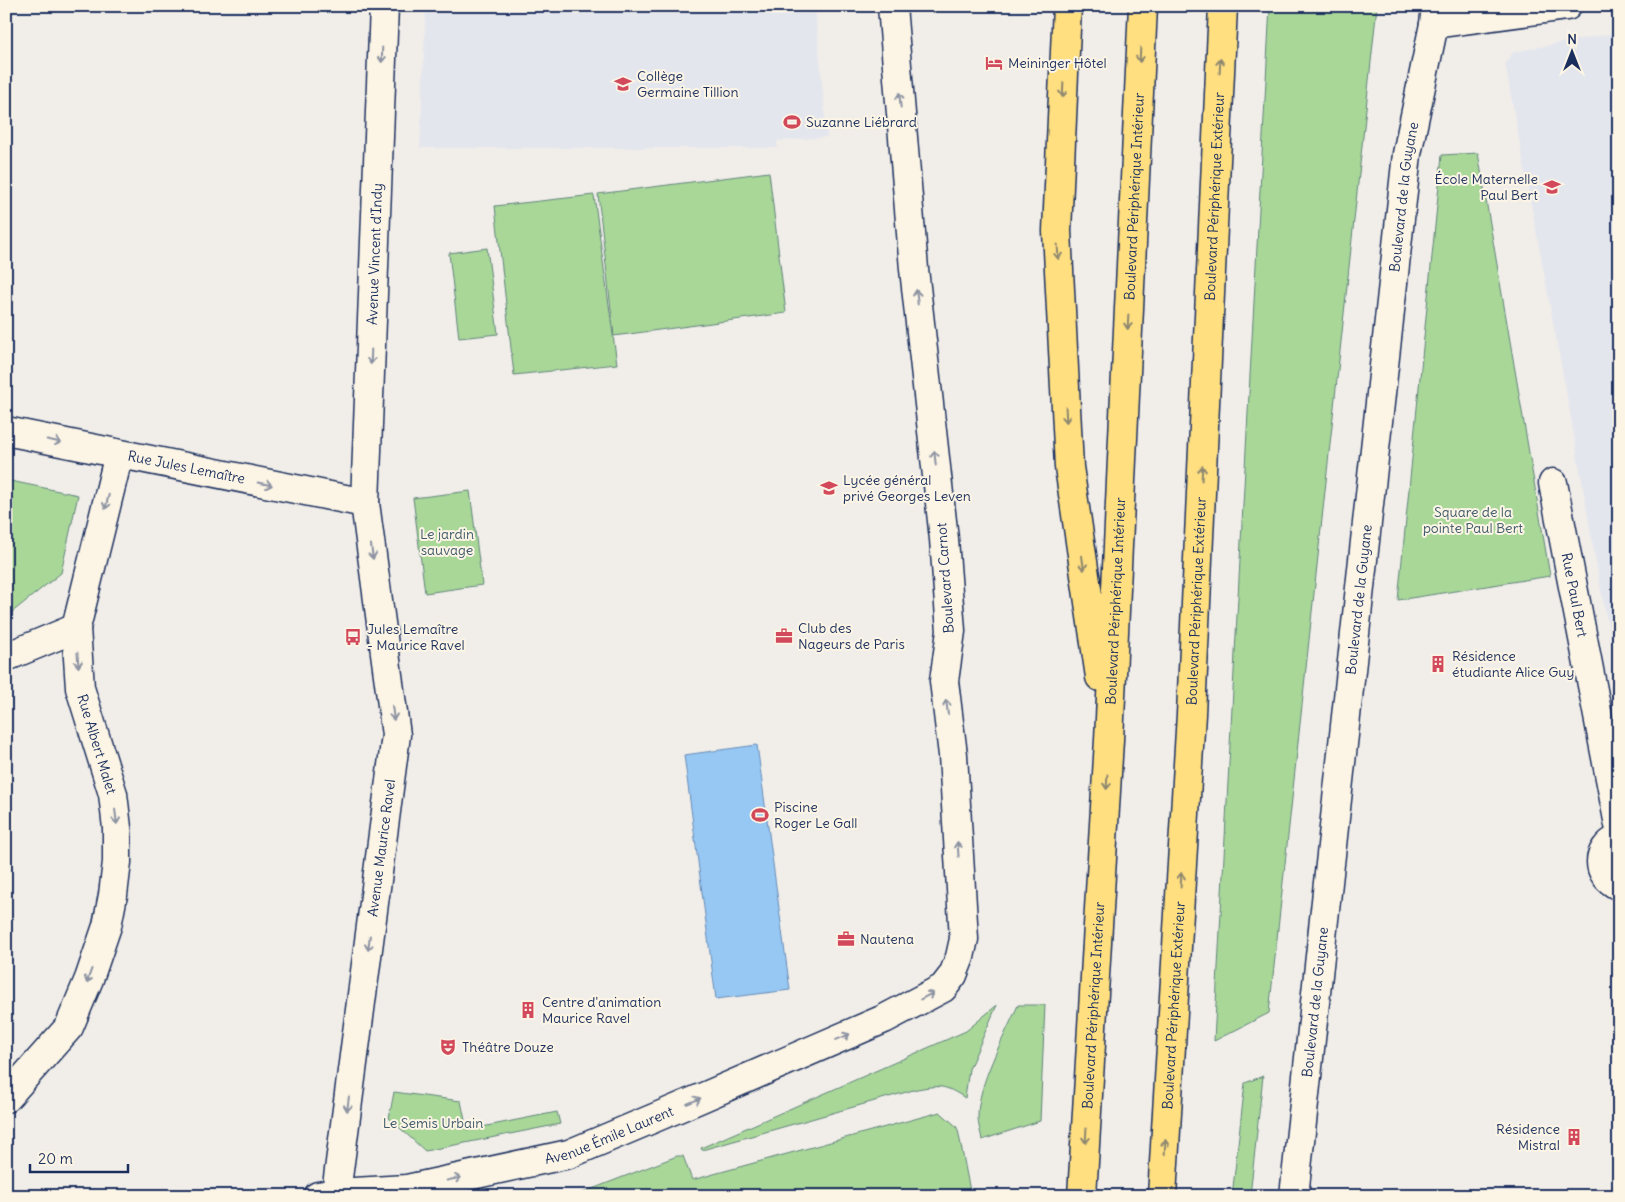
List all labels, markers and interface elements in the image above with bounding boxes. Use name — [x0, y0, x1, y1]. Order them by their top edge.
north arrow — [1548, 28, 1598, 78]
text: N — [1567, 30, 1577, 48]
one-way arrow — [377, 46, 387, 63]
one-way arrow — [1136, 47, 1145, 63]
hotel icon: Meininger Hôtel — [984, 53, 1004, 73]
place label: Meininger Hôtel — [1008, 54, 1107, 72]
one-way arrow — [1215, 58, 1224, 74]
place label: Collège Germaine Tillion — [637, 67, 739, 101]
school or university icon: Collège Germaine Tillion — [613, 74, 633, 94]
one-way arrow — [1058, 82, 1068, 98]
street label: Boulevard Périphérique Extérieur — [1201, 91, 1228, 301]
one-way arrow — [895, 92, 905, 108]
street label: Boulevard Périphérique Intérieur — [1120, 92, 1148, 301]
sports icon: Suzanne Liébrard — [782, 112, 802, 132]
place label: Suzanne Liébrard — [806, 113, 917, 131]
street label: Boulevard de la Guyane — [1385, 120, 1422, 273]
place label: École Maternelle Paul Bert — [1435, 170, 1538, 204]
school or university icon: École Maternelle Paul Bert — [1542, 177, 1562, 197]
street label: Avenue Vincent d'Indy — [363, 183, 386, 325]
one-way arrow — [1053, 244, 1062, 260]
one-way arrow — [912, 289, 922, 305]
one-way arrow — [1123, 314, 1133, 330]
one-way arrow — [366, 349, 375, 365]
one-way arrow — [1062, 406, 1071, 422]
one-way arrow — [46, 437, 62, 446]
street label: Rue Jules Lemaître — [126, 447, 247, 488]
one-way arrow — [930, 451, 940, 467]
one-way arrow — [1197, 465, 1206, 481]
place label: Lycée général privé Georges Leven — [843, 471, 971, 505]
school or university icon: Lycée général privé Georges Leven — [819, 478, 839, 498]
one-way arrow — [256, 479, 272, 489]
one-way arrow — [102, 493, 111, 509]
street label: Boulevard Périphérique Intérieur — [1102, 496, 1129, 705]
street label: Boulevard Périphérique Extérieur — [1182, 496, 1210, 706]
park label: Square de la pointe Paul Bert — [1423, 503, 1523, 537]
street label: Boulevard Carnot — [932, 522, 958, 634]
street label: Boulevard de la Guyane — [1342, 523, 1376, 676]
park label: Le jardin sauvage — [420, 525, 474, 559]
one-way arrow — [367, 543, 377, 559]
street label: Rue Paul Bert — [1558, 551, 1592, 639]
one-way arrow — [1078, 555, 1088, 571]
place label: Club des Nageurs de Paris — [798, 619, 905, 653]
place label: Jules Lemaître - Maurice Ravel — [367, 620, 465, 654]
office icon: Club des Nageurs de Paris — [774, 626, 794, 646]
bus stop icon: Jules Lemaître - Maurice Ravel — [343, 627, 363, 647]
place label: Résidence étudiante Alice Guy — [1452, 647, 1574, 681]
one-way arrow — [73, 652, 83, 668]
building icon: Résidence étudiante Alice Guy — [1428, 654, 1448, 674]
street label: Rue Albert Malet — [73, 692, 121, 796]
one-way arrow — [942, 699, 952, 715]
one-way arrow — [388, 704, 398, 720]
one-way arrow — [1102, 773, 1111, 789]
street label: Avenue Maurice Ravel — [363, 778, 399, 918]
place label: Piscine Roger Le Gall — [774, 798, 858, 832]
sports icon: Piscine Roger Le Gall — [750, 805, 770, 825]
one-way arrow — [111, 809, 121, 825]
one-way arrow — [954, 841, 963, 857]
one-way arrow — [1177, 872, 1186, 888]
street label: Boulevard Périphérique Extérieur — [1158, 900, 1189, 1110]
street label: Boulevard Périphérique Intérieur — [1078, 901, 1108, 1110]
street label: Boulevard de la Guyane — [1298, 926, 1332, 1078]
office icon: Nautena — [836, 929, 856, 949]
place label: Nautena — [860, 930, 914, 948]
one-way arrow — [364, 935, 374, 951]
one-way arrow — [84, 968, 93, 983]
one-way arrow — [919, 991, 934, 1000]
place label: Centre d'animation Maurice Ravel — [542, 993, 661, 1027]
building icon: Centre d'animation Maurice Ravel — [518, 1000, 538, 1020]
one-way arrow — [835, 1031, 850, 1041]
theatre icon: Théâtre Douze — [438, 1037, 458, 1057]
place label: Théâtre Douze — [462, 1038, 554, 1056]
one-way arrow — [343, 1096, 353, 1112]
one-way arrow — [686, 1096, 701, 1106]
street label: Avenue Émile Laurent — [543, 1102, 676, 1168]
park label: Le Semis Urbain — [383, 1114, 483, 1132]
place label: Résidence Mistral — [1496, 1120, 1560, 1154]
building icon: Résidence Mistral — [1564, 1127, 1584, 1147]
one-way arrow — [1081, 1128, 1090, 1144]
one-way arrow — [1161, 1139, 1170, 1155]
scale bar — [30, 1142, 128, 1174]
text: 20 m — [38, 1149, 73, 1168]
one-way arrow — [446, 1174, 462, 1183]

